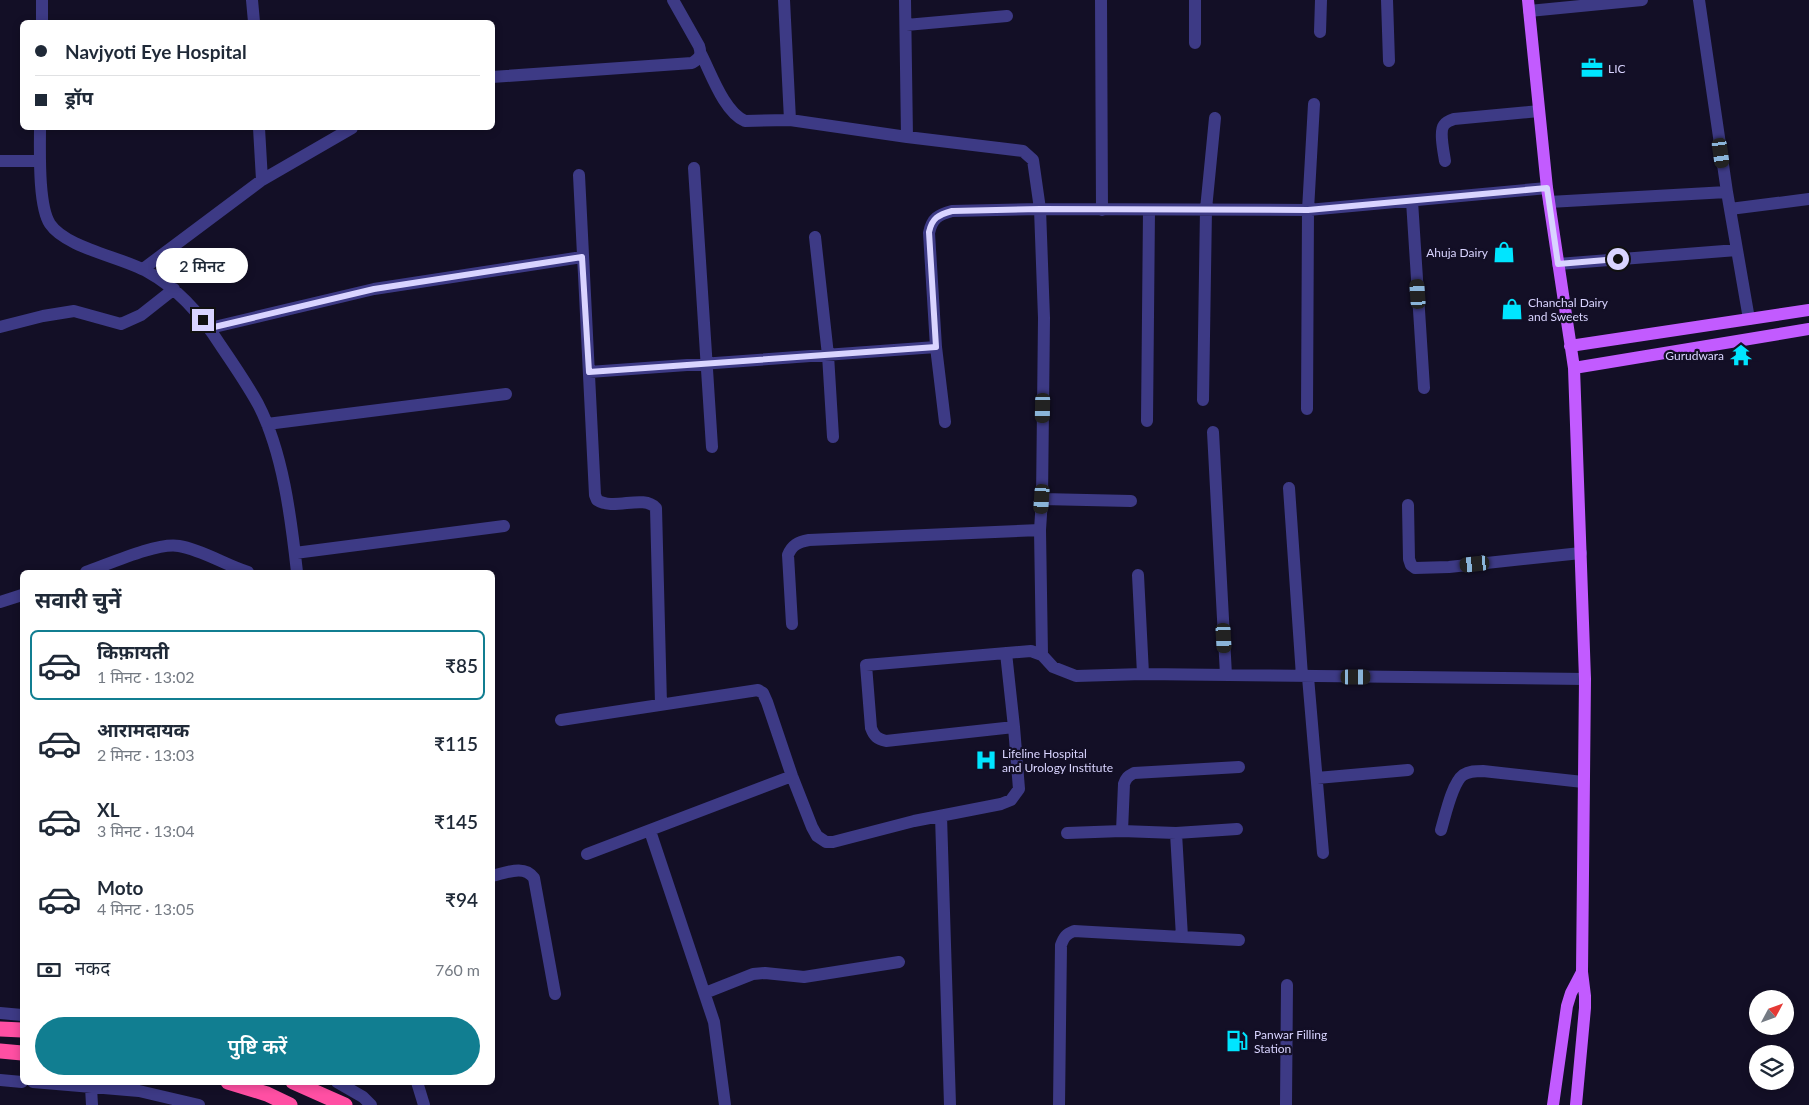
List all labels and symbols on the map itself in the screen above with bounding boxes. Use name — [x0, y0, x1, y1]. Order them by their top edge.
office icon: LIC — [1579, 55, 1605, 81]
place label: LIC — [1608, 61, 1626, 76]
car — [1711, 137, 1730, 169]
shop icon: Ahuja Dairy — [1491, 239, 1517, 265]
place label: Ahuja Dairy — [1426, 245, 1489, 260]
callout: 2 मिनट — [157, 248, 249, 282]
route start — [1607, 248, 1629, 270]
car — [1409, 279, 1426, 309]
place label: Chanchal Dairy and Sweets — [1528, 295, 1609, 324]
shop icon: Chanchal Dairy and Sweets — [1499, 296, 1525, 322]
route end — [192, 309, 214, 331]
temple icon: Gurudwara — [1728, 342, 1754, 368]
place label: Gurudwara — [1665, 348, 1724, 363]
car — [1035, 393, 1050, 423]
car — [1033, 484, 1050, 514]
car — [1459, 555, 1490, 573]
car — [1215, 623, 1232, 653]
car — [1341, 670, 1371, 685]
place label: Lifeline Hospital and Urology Institute — [1002, 746, 1113, 775]
hospital icon: Lifeline Hospital and Urology Institute — [973, 747, 999, 773]
north arrow — [1749, 990, 1794, 1035]
place label: Panwar Filling Station — [1254, 1027, 1327, 1056]
fuel station icon: Panwar Filling Station — [1224, 1028, 1250, 1054]

